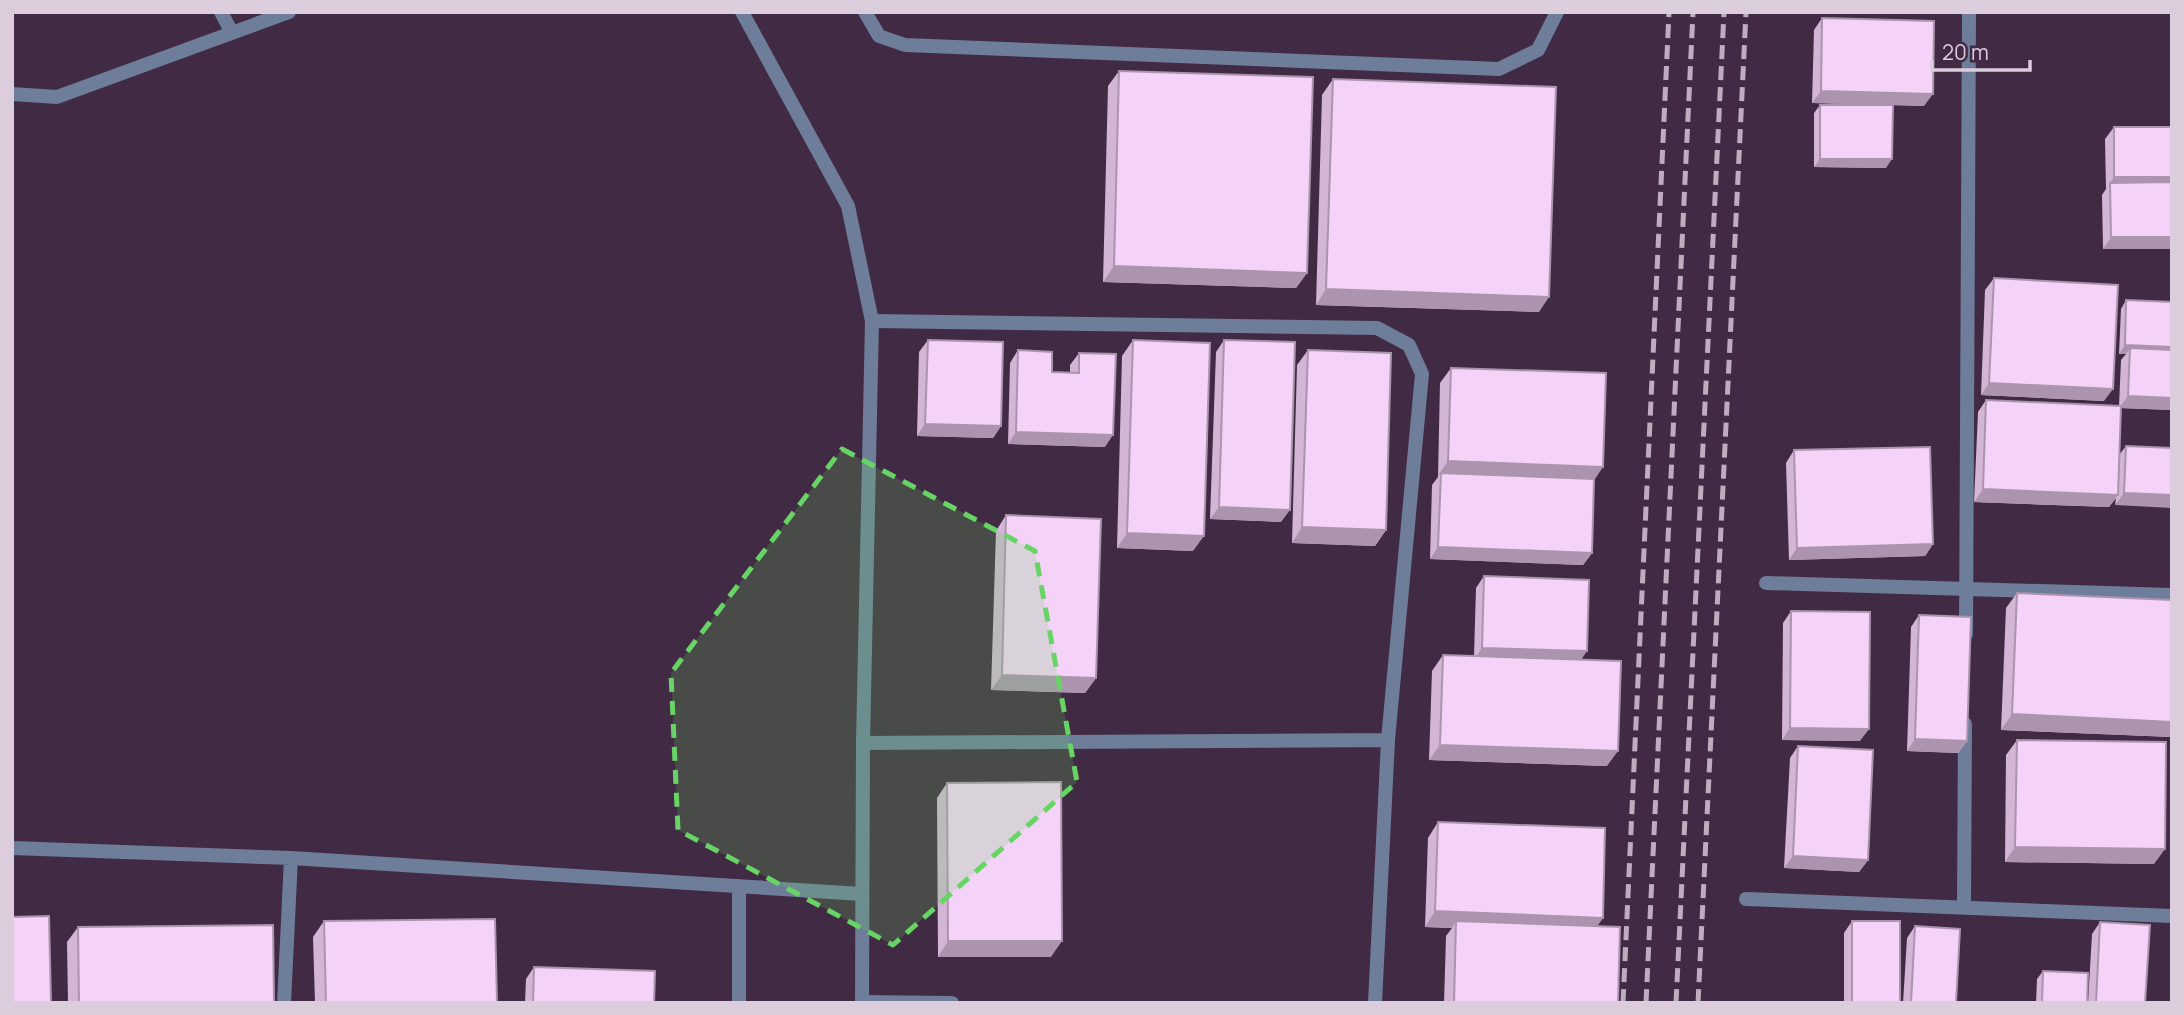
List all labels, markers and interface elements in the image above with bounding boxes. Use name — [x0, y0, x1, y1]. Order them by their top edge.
scale bar — [1932, 28, 2030, 72]
text: 20 m — [1942, 38, 1989, 66]

